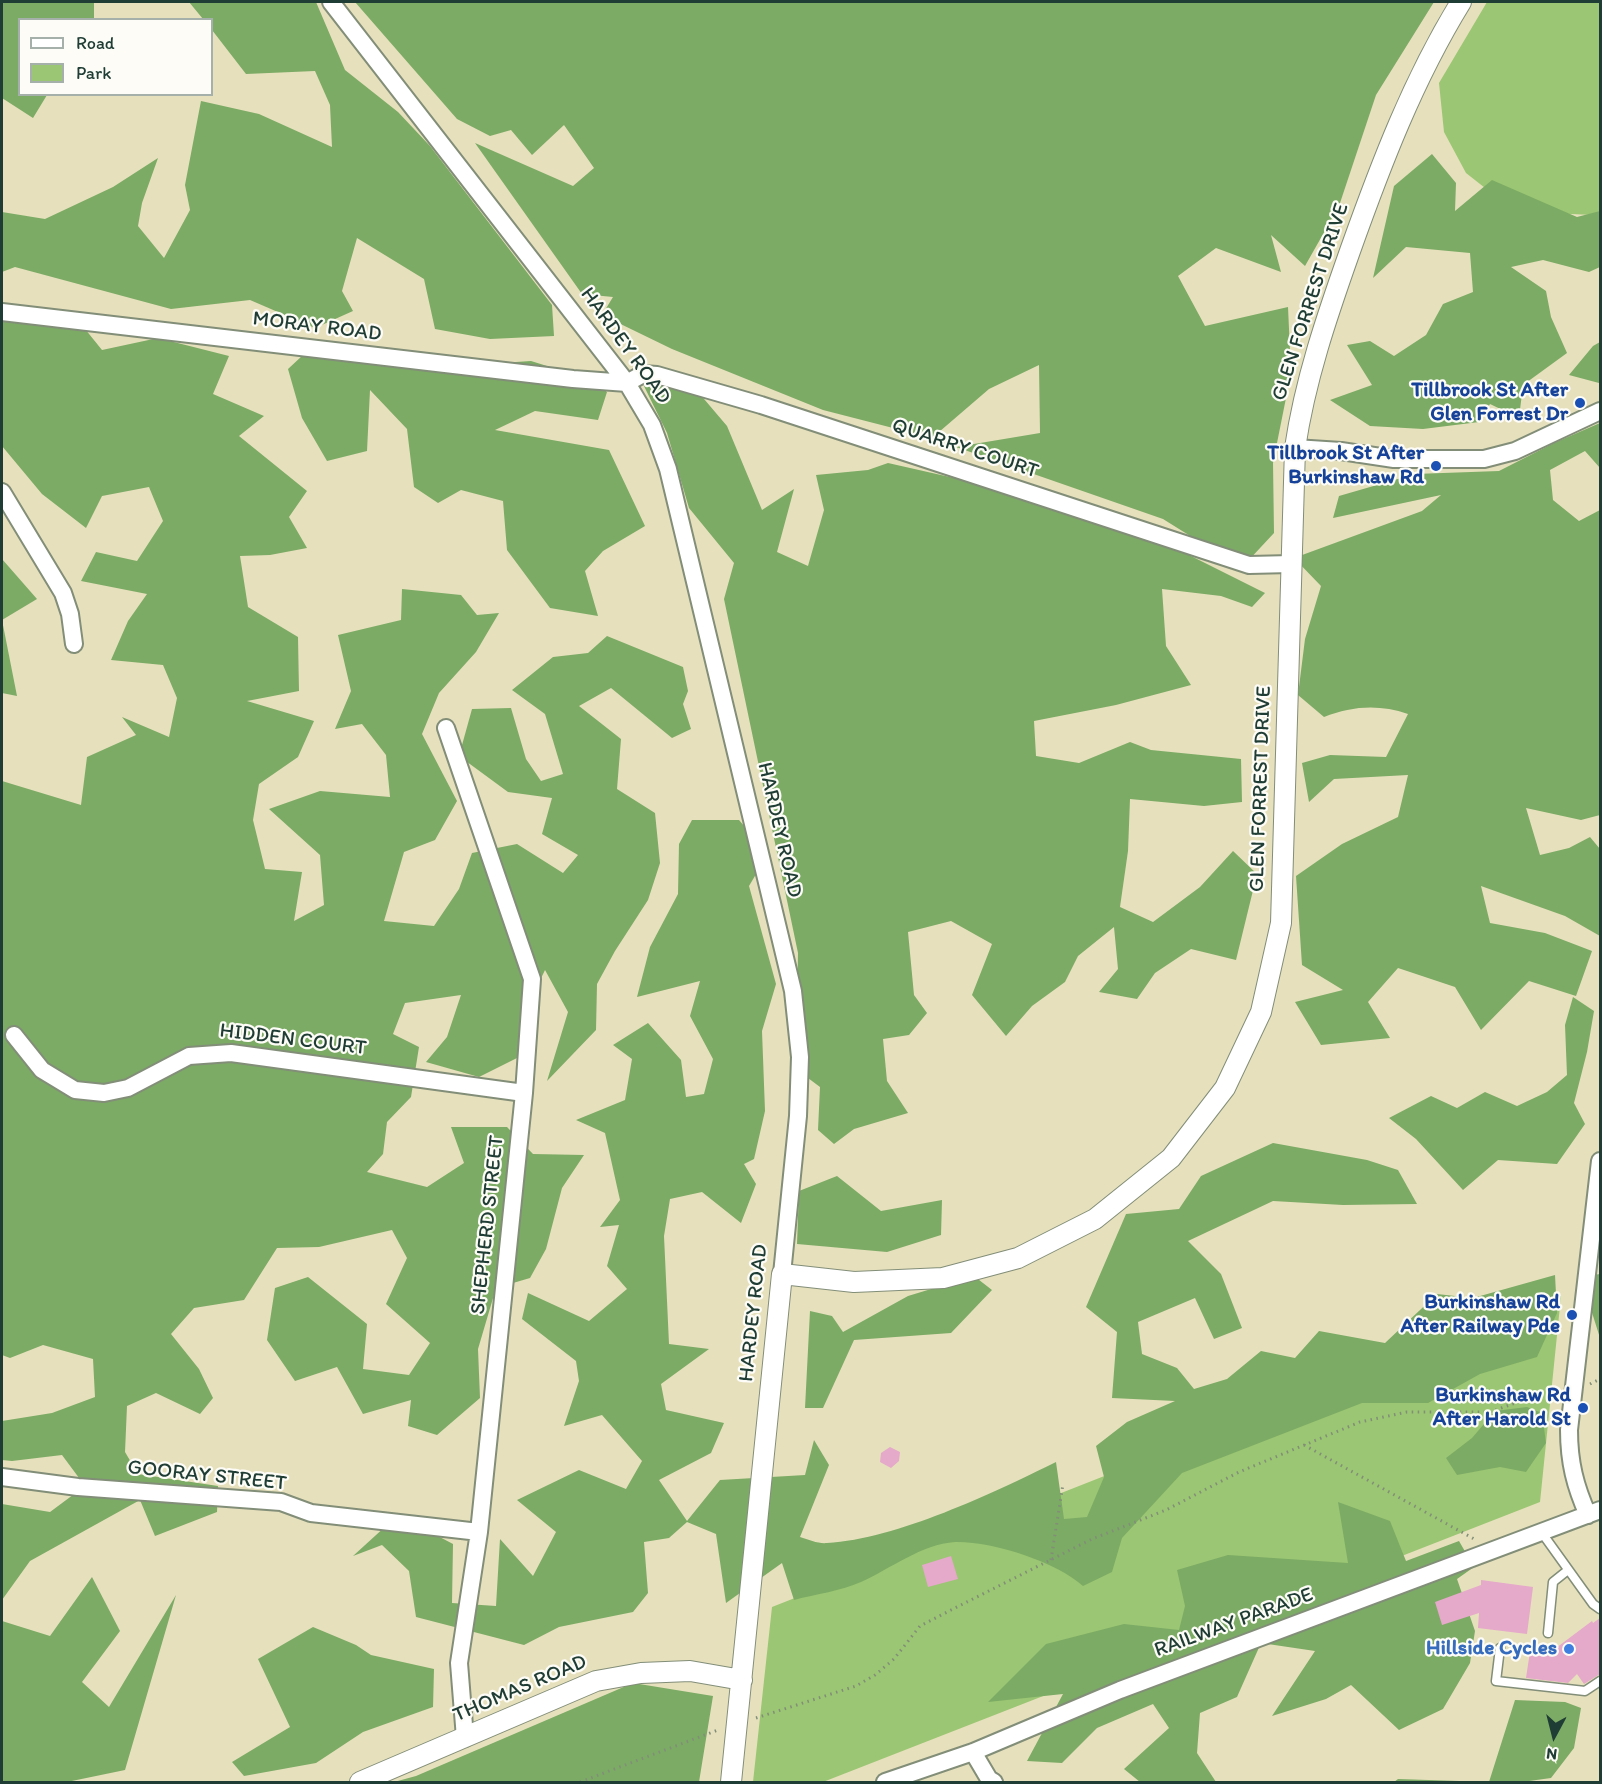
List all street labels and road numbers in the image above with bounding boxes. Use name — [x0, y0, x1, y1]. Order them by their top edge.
street label: GLEN FORREST DRIVE — [1267, 200, 1355, 404]
street label: HARDEY ROAD — [574, 283, 676, 409]
street label: MORAY ROAD — [251, 307, 383, 347]
street label: QUARRY COURT — [889, 413, 1041, 485]
street label: GLEN FORREST DRIVE — [1245, 685, 1277, 893]
street label: HARDEY ROAD — [751, 760, 807, 900]
street label: HIDDEN COURT — [218, 1018, 368, 1062]
street label: SHEPHERD STREET — [466, 1134, 510, 1316]
street label: HARDEY ROAD — [734, 1243, 774, 1383]
street label: GOORAY STREET — [126, 1455, 288, 1497]
street label: RAILWAY PARADE — [1151, 1583, 1317, 1663]
street label: THOMAS ROAD — [449, 1650, 591, 1728]

